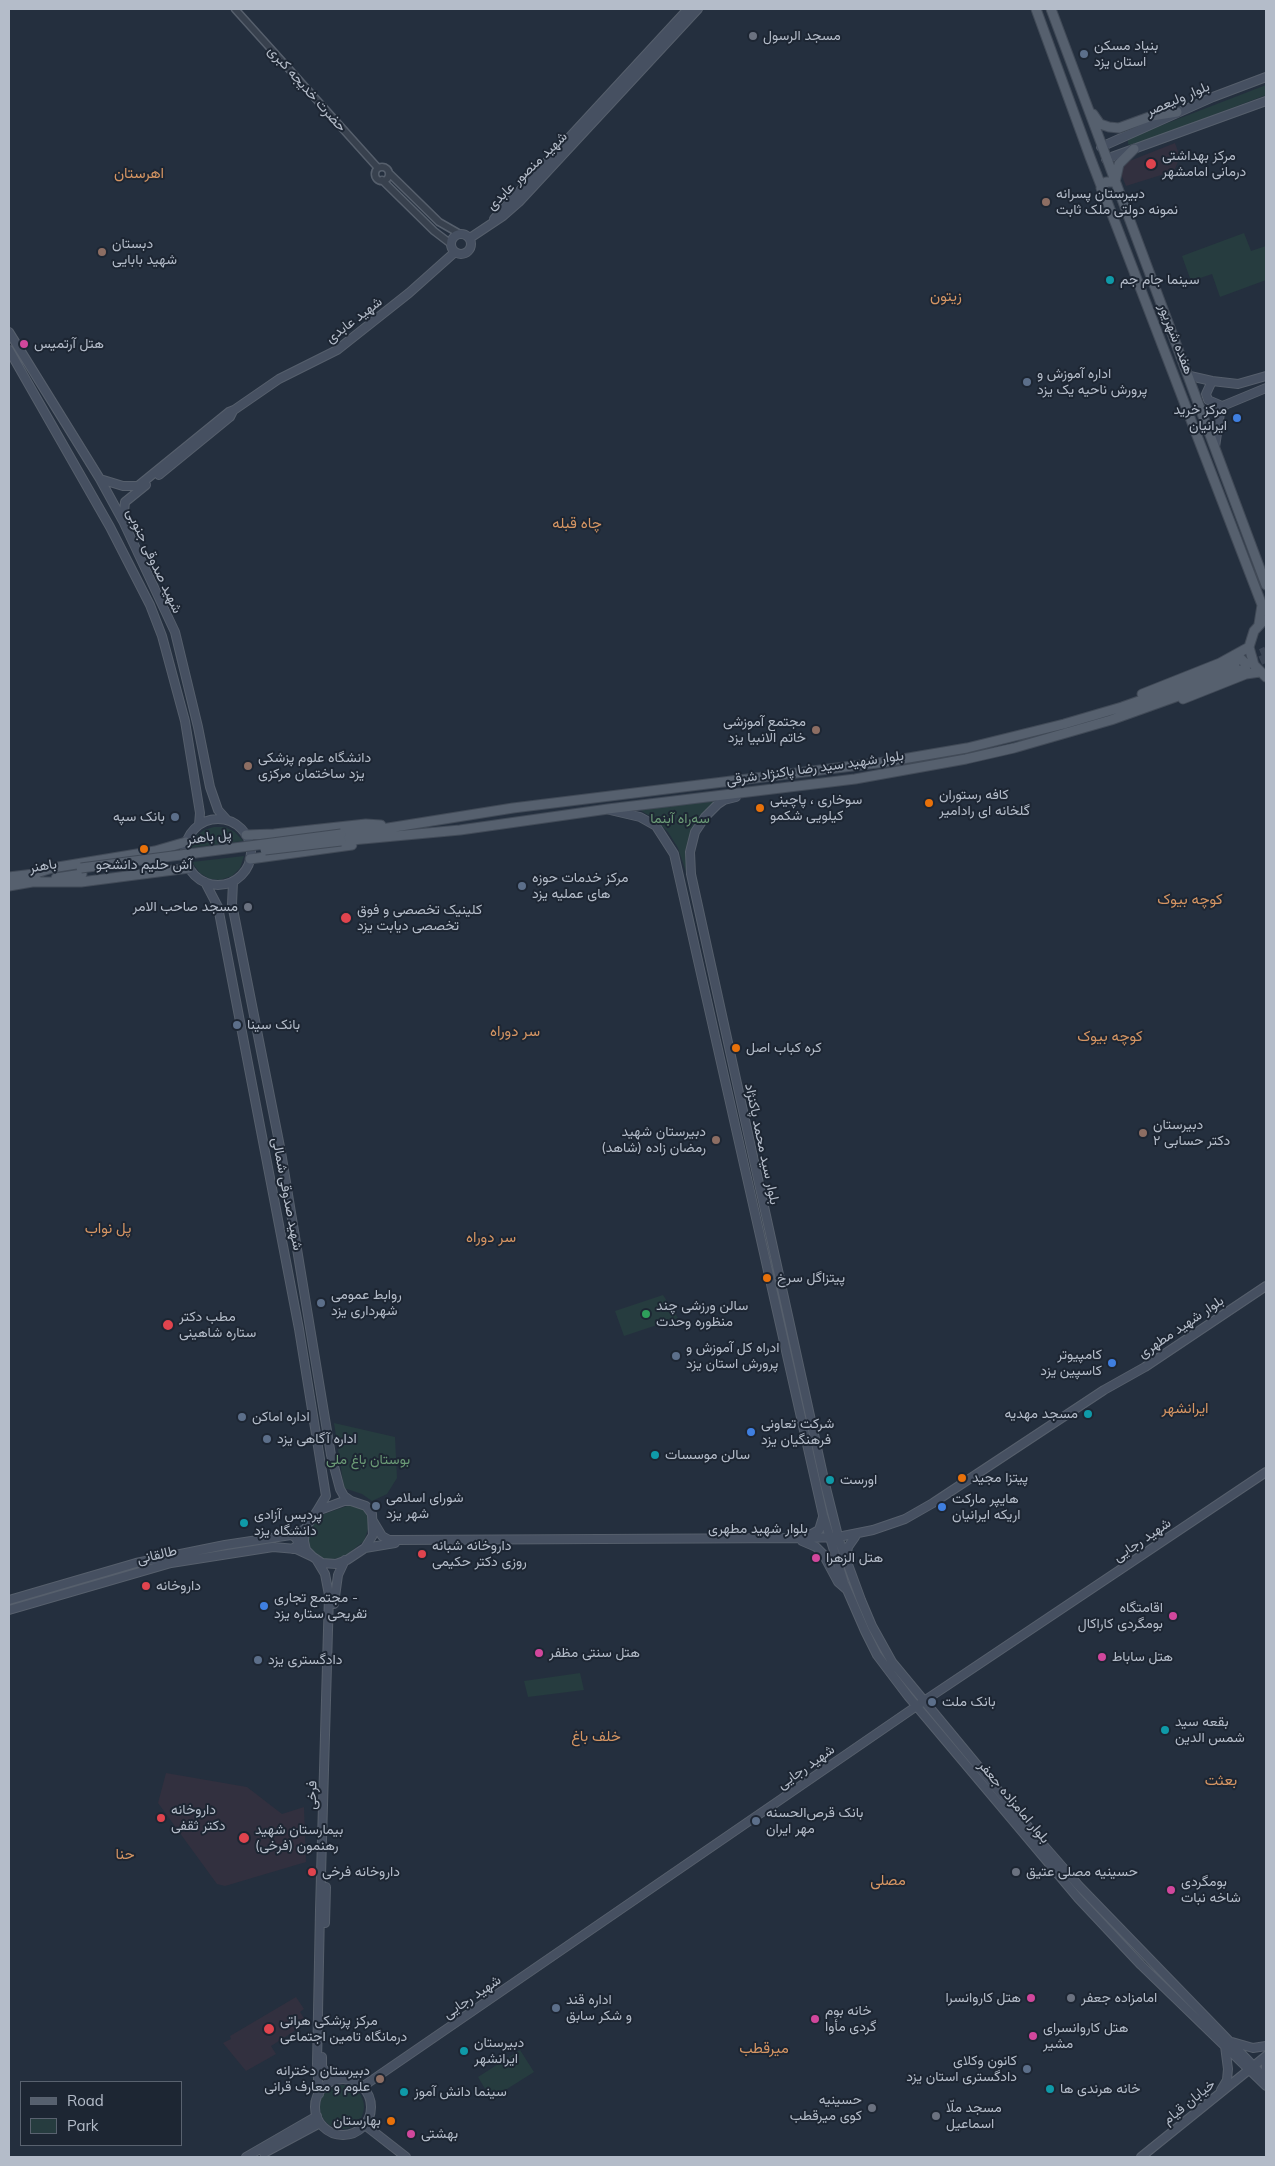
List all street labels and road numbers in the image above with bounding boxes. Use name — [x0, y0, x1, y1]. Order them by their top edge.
street label: حضرت خدیجه کبری — [264, 43, 350, 135]
street label: بلوار ولیعصر — [1144, 78, 1212, 120]
street label: شهید منصور عابدی — [483, 128, 571, 214]
street label: شهید عابدی — [322, 293, 386, 347]
street label: هفده شهریور — [1155, 302, 1197, 376]
street label: شهید صدوقی جنوبی — [122, 506, 186, 616]
street label: بلوار شهید سید رضا پاکنژاد شرقی — [725, 747, 905, 789]
street label: پل باهنر — [185, 826, 233, 848]
street label: باهنر — [28, 856, 58, 876]
street label: بلوار سید محمد پاکنژاد — [741, 1082, 783, 1206]
street label: شهید صدوقی شمالی — [268, 1136, 306, 1252]
street label: بلوار شهید مطهری — [1135, 1292, 1227, 1362]
street label: شهید رجایی — [1110, 1515, 1174, 1565]
street label: بلوار شهید مطهری — [708, 1521, 808, 1537]
street label: طالقانی — [135, 1542, 179, 1568]
street label: شهید رجایی — [774, 1741, 838, 1793]
street label: بلوار امامزاده جعفر — [975, 1757, 1053, 1847]
street label: فرخی — [303, 1780, 321, 1810]
street label: شهید رجایی — [440, 1972, 504, 2022]
street label: خیابان قیام — [1159, 2076, 1219, 2128]

